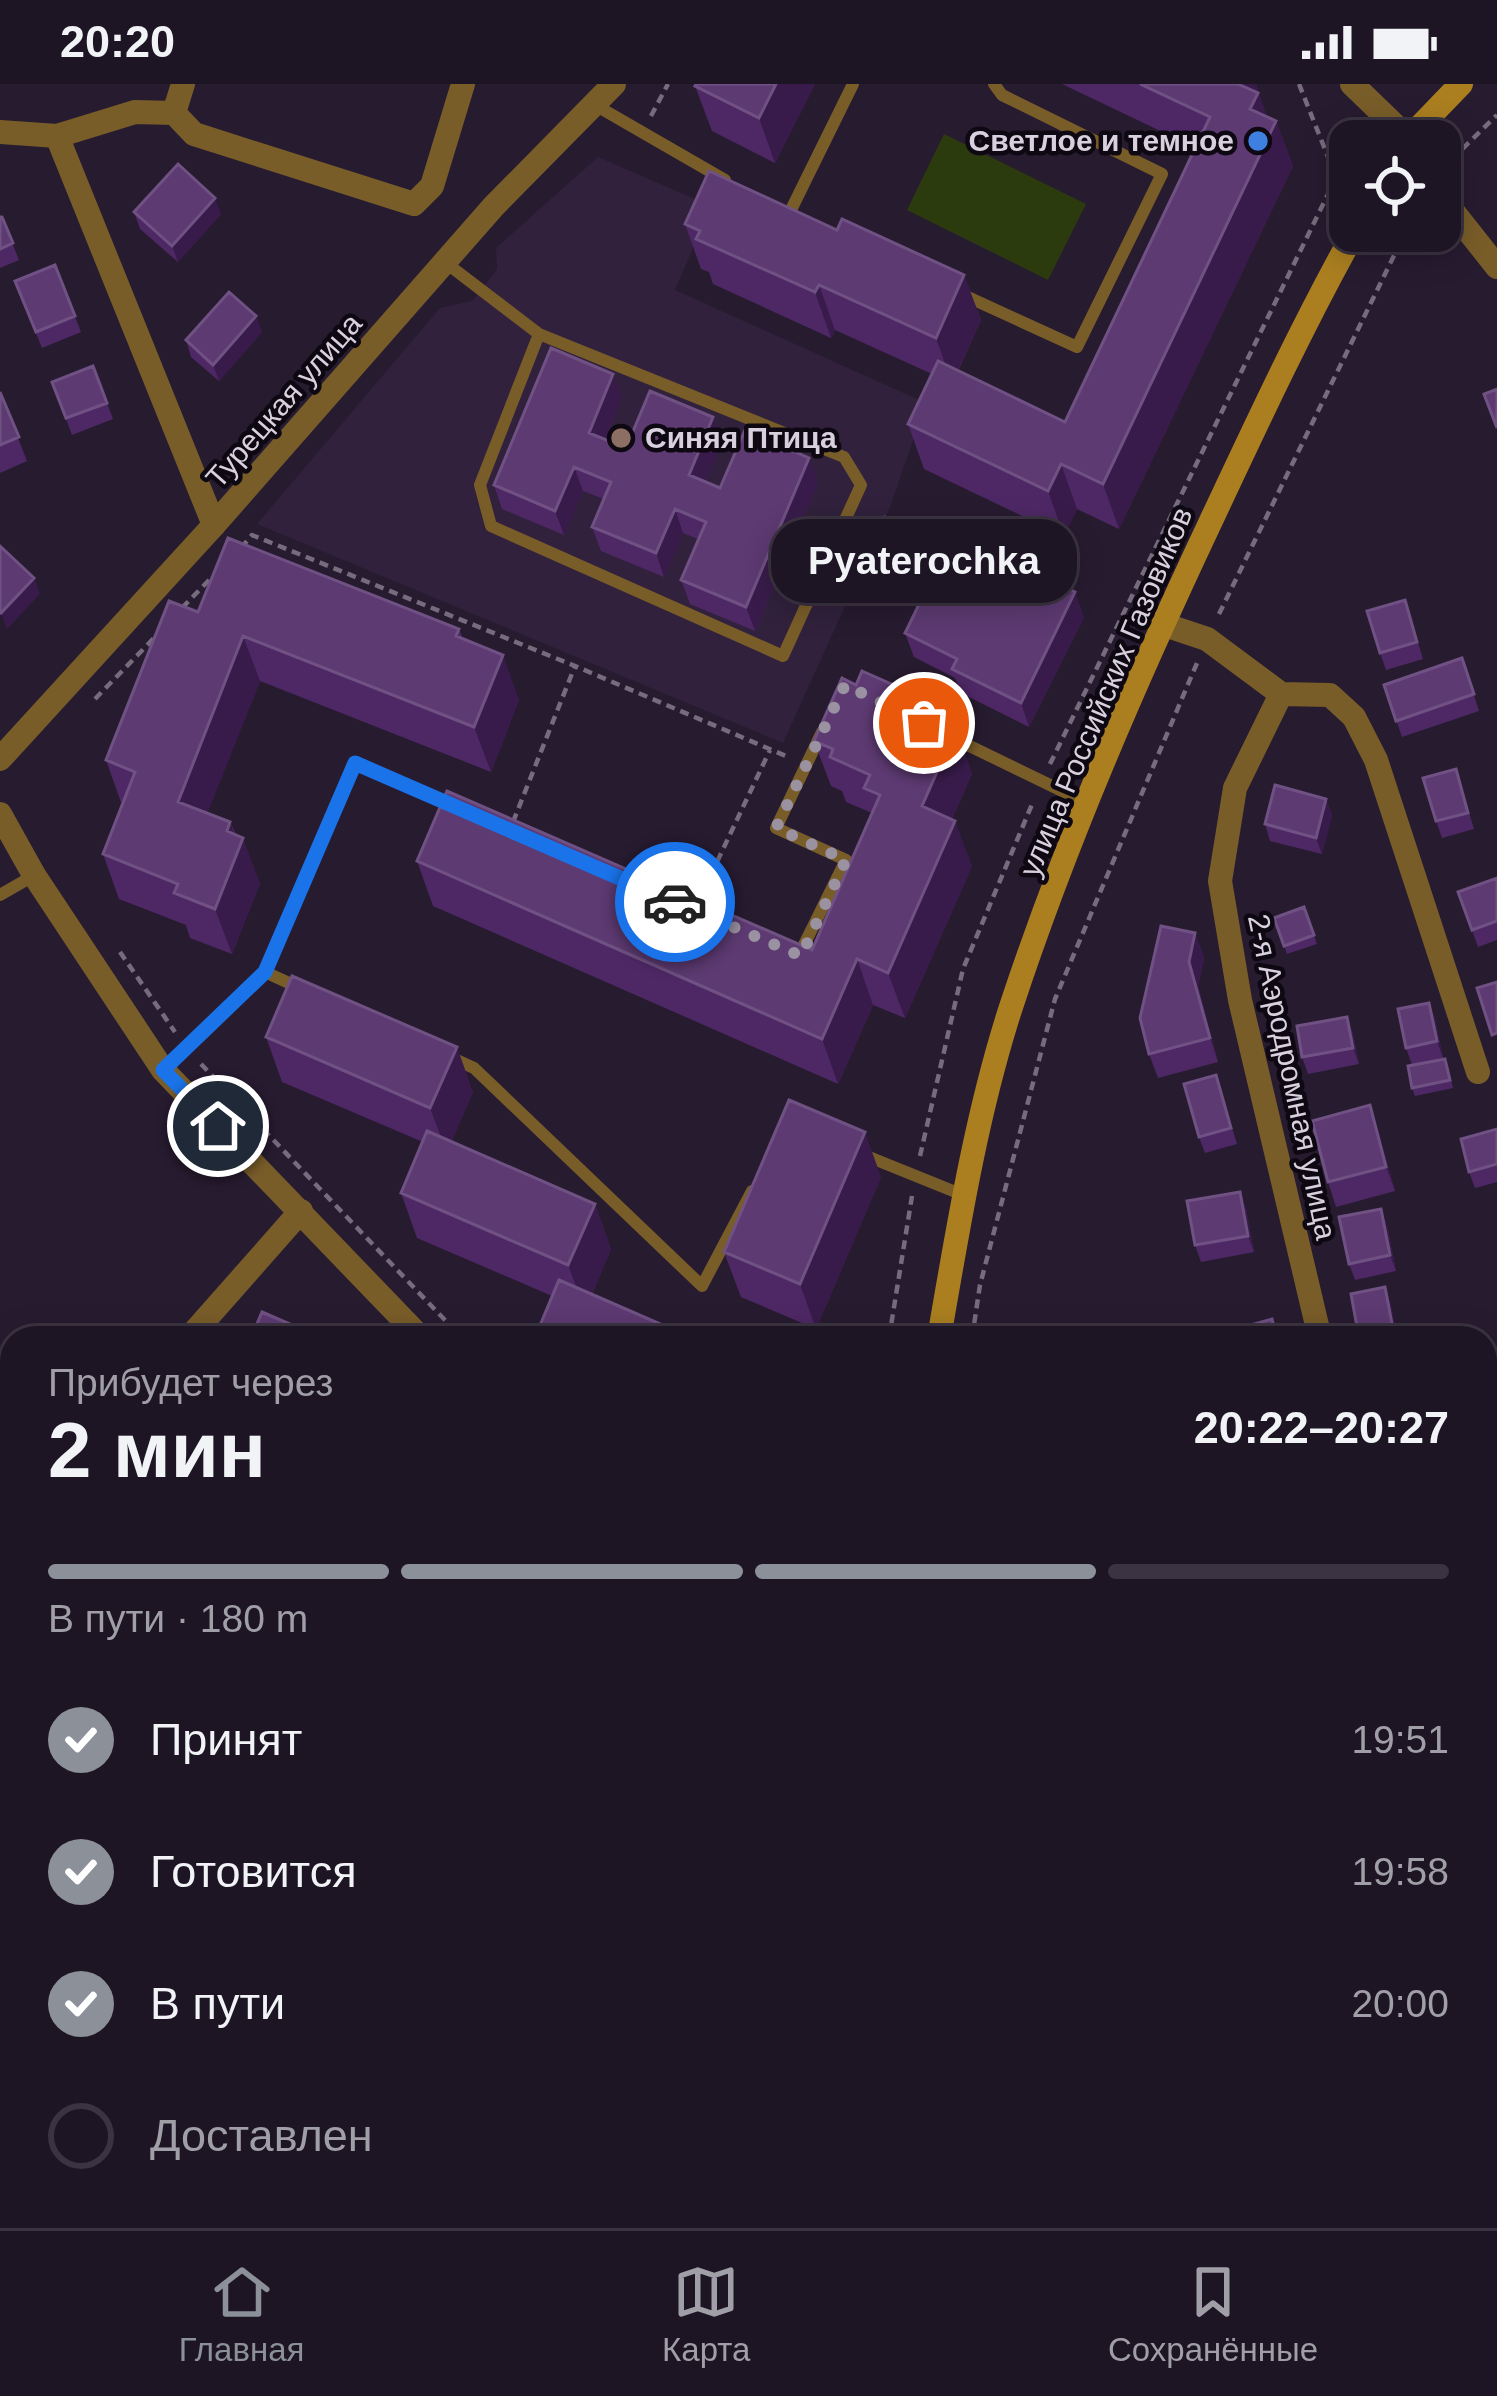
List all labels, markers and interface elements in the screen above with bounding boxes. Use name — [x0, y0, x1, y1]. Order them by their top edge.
text: 20:20 — [60, 16, 175, 67]
map controls — [1329, 120, 1461, 252]
button: locate — [1329, 120, 1461, 252]
place label: Светлое и темное — [969, 124, 1234, 157]
marker: Светлое и темное — [1245, 128, 1271, 154]
street label: Турецкая улица — [199, 307, 368, 494]
place label: Синяя Птица — [645, 421, 837, 454]
marker: Синяя Птица — [608, 425, 634, 451]
street label: улица Российских Газовиков — [1013, 502, 1198, 881]
callout: Pyaterochka — [771, 519, 1077, 603]
text: Pyaterochka — [808, 539, 1040, 582]
pin — [873, 672, 975, 774]
icon: bag — [891, 690, 957, 756]
courier — [615, 842, 735, 962]
icon: car — [642, 869, 708, 935]
street label: 2-я Аэродромная улица — [1242, 911, 1343, 1243]
pin — [167, 1075, 269, 1177]
icon: home — [185, 1093, 251, 1159]
text: Прибудет через — [48, 1361, 333, 1404]
text: 20:22–20:27 — [1194, 1402, 1449, 1453]
text: 2 мин — [48, 1406, 266, 1494]
text: В пути · 180 m — [48, 1597, 308, 1640]
icon: check — [48, 1707, 114, 1773]
text: Принят — [150, 1714, 302, 1765]
text: 19:51 — [1351, 1718, 1449, 1761]
icon: check — [48, 1839, 114, 1905]
text: Готовится — [150, 1846, 357, 1897]
text: 19:58 — [1351, 1850, 1449, 1893]
icon: check — [48, 1971, 114, 2037]
text: В пути — [150, 1978, 285, 2029]
text: 20:00 — [1351, 1982, 1449, 2025]
text: Доставлен — [150, 2110, 373, 2161]
tab: Главная — [179, 2259, 304, 2369]
tab: Карта — [662, 2259, 750, 2369]
tab: Сохранённые — [1108, 2259, 1318, 2369]

